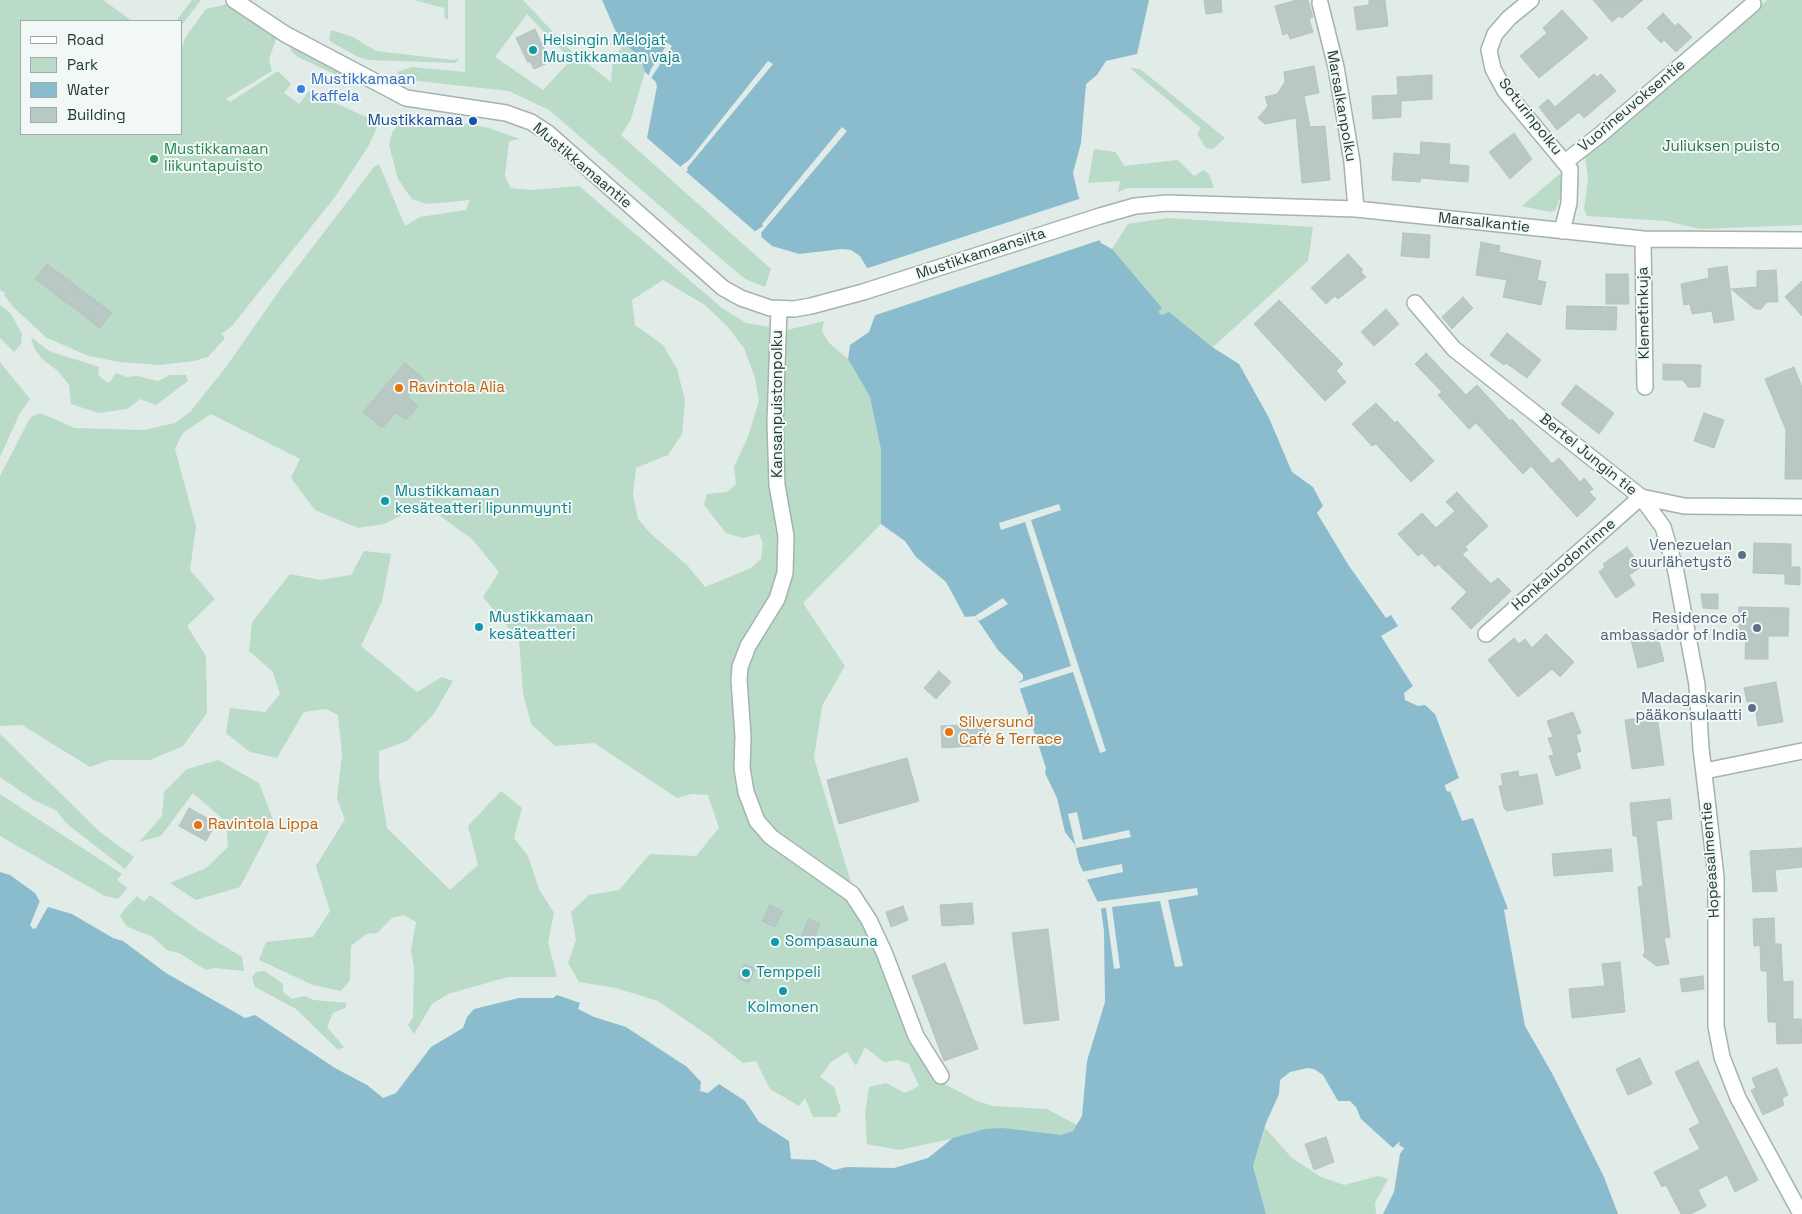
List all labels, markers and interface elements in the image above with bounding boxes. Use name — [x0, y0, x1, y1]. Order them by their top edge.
legend — [20, 20, 182, 135]
text: Road — [67, 30, 104, 49]
place label: Helsingin Melojat Mustikkamaan vaja — [543, 32, 680, 67]
marker: Helsingin Melojat Mustikkamaan vaja — [527, 44, 539, 56]
street label: Marsalkanpolku — [1322, 49, 1360, 163]
text: Park — [67, 55, 98, 74]
street label: Vuorineuvoksentie — [1575, 56, 1689, 156]
place label: Mustikkamaan kaffela — [311, 71, 415, 106]
street label: Soturinpolku — [1494, 75, 1566, 159]
text: Water — [67, 80, 109, 99]
marker: Mustikkamaan kaffela — [295, 83, 307, 95]
text: Building — [67, 105, 126, 124]
place label: Mustikkamaa — [368, 112, 463, 130]
marker: Mustikkamaa — [467, 115, 479, 127]
street label: Mustikkamaantie — [529, 119, 635, 213]
park label: Juliuksen puisto — [1662, 138, 1780, 156]
place label: Mustikkamaan liikuntapuisto — [164, 141, 268, 176]
marker: Mustikkamaan liikuntapuisto — [148, 153, 160, 165]
street label: Marsalkantie — [1437, 209, 1531, 237]
street label: Mustikkamaansilta — [914, 225, 1048, 283]
street label: Klemetinkuja — [1634, 267, 1654, 359]
street label: Kansanpuistonpolku — [769, 330, 787, 478]
place label: Ravintola Alia — [409, 379, 505, 397]
marker: Ravintola Alia — [393, 382, 405, 394]
street label: Bertel Jungin tie — [1536, 410, 1640, 500]
place label: Mustikkamaan kesäteatteri lipunmyynti — [395, 483, 572, 518]
marker: Mustikkamaan kesäteatteri lipunmyynti — [379, 495, 391, 507]
street label: Honkaluodonrinne — [1508, 515, 1620, 615]
place label: Venezuelan suurlähetystö — [1630, 537, 1732, 572]
marker: Venezuelan suurlähetystö — [1736, 549, 1748, 561]
place label: Mustikkamaan kesäteatteri — [489, 609, 593, 644]
place label: Residence of ambassador of India — [1600, 610, 1747, 645]
marker: Mustikkamaan kesäteatteri — [473, 621, 485, 633]
marker: Residence of ambassador of India — [1751, 622, 1763, 634]
place label: Madagaskarin pääkonsulaatti — [1636, 690, 1742, 725]
marker: Madagaskarin pääkonsulaatti — [1746, 702, 1758, 714]
place label: Silversund Café & Terrace — [959, 714, 1062, 749]
marker: Silversund Café & Terrace — [943, 726, 955, 738]
street label: Hopeasalmentie — [1698, 801, 1724, 919]
place label: Ravintola Lippa — [208, 816, 318, 834]
marker: Ravintola Lippa — [192, 819, 204, 831]
place label: Sompasauna — [785, 933, 878, 951]
marker: Sompasauna — [769, 936, 781, 948]
place label: Temppeli — [756, 964, 821, 982]
marker: Temppeli — [740, 967, 752, 979]
marker: Kolmonen — [777, 985, 789, 997]
place label: Kolmonen — [747, 999, 819, 1017]

